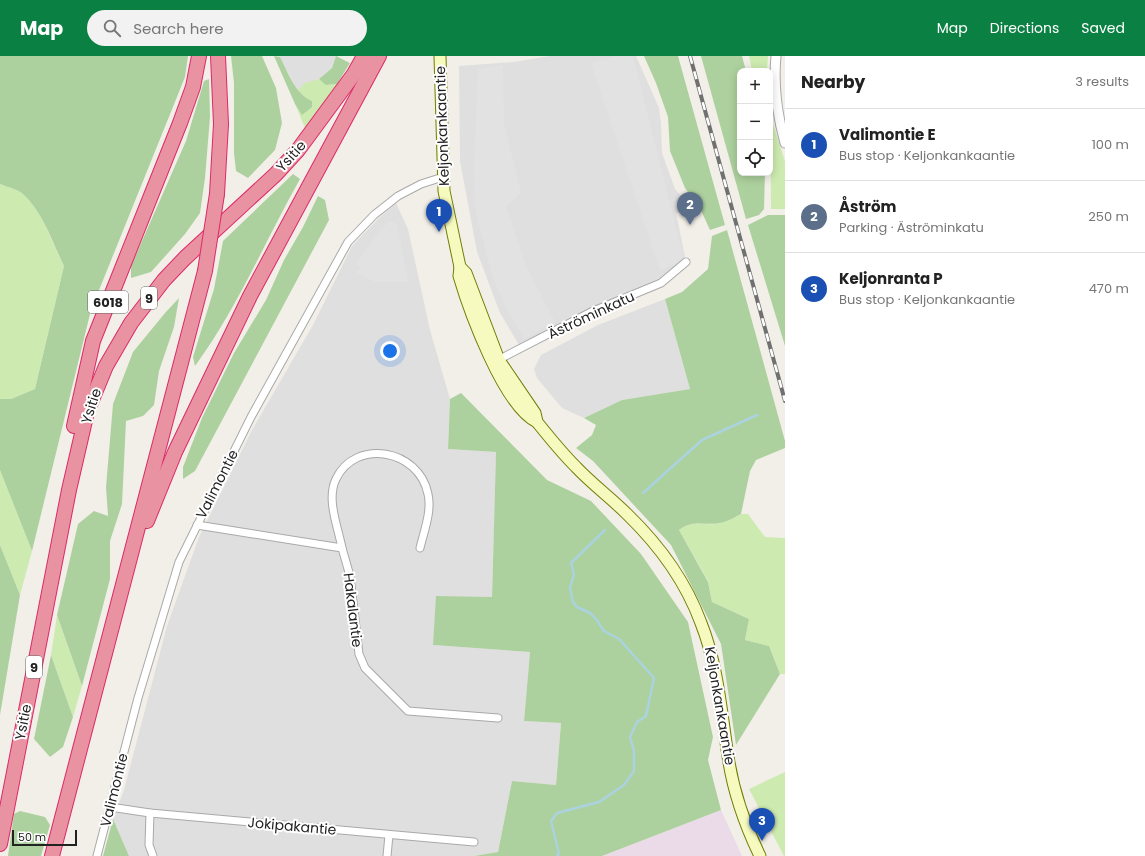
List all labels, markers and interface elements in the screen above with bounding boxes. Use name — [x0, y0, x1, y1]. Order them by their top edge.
search box — [87, 10, 367, 46]
text: Map — [20, 15, 63, 42]
icon: search — [101, 17, 123, 39]
text: Search here — [133, 18, 224, 39]
text: Map — [937, 18, 968, 38]
text: Directions — [990, 18, 1059, 38]
text: Saved — [1081, 18, 1125, 38]
street label: Keljonkankaantie — [430, 65, 454, 186]
map controls — [737, 68, 773, 176]
button: + — [737, 68, 773, 104]
text: Nearby — [801, 70, 865, 94]
text: 3 results — [1075, 72, 1129, 91]
button: − — [737, 104, 773, 140]
text: Valimontie E — [839, 124, 936, 145]
text: 1 — [812, 135, 816, 154]
text: 100 m — [1092, 135, 1129, 154]
street label: Ysitie — [271, 136, 311, 176]
button: locate — [737, 140, 773, 176]
text: Bus stop · Keljonkankaantie — [839, 146, 1015, 165]
pin: 2 — [677, 192, 703, 225]
text: Åström — [839, 196, 896, 217]
pin: 1 — [426, 199, 452, 232]
text: 2 — [810, 207, 818, 226]
text: 250 m — [1088, 207, 1129, 226]
text: Parking · Äströminkatu — [839, 218, 984, 237]
text: Keljonranta P — [839, 268, 943, 289]
text: 3 — [810, 279, 818, 298]
text: 470 m — [1089, 279, 1129, 298]
street label: Äströminkatu — [544, 286, 638, 344]
road number: 9 — [141, 287, 157, 309]
text: Bus stop · Keljonkankaantie — [839, 290, 1015, 309]
road number: 6018 — [88, 291, 128, 313]
your location — [380, 341, 400, 361]
street label: Ysitie — [76, 385, 106, 426]
street label: Valimontie — [191, 446, 243, 522]
street label: Hakalantie — [339, 572, 368, 649]
street label: Keljonkankaantie — [700, 645, 740, 767]
road number: 9 — [26, 656, 42, 678]
street label: Ysitie — [10, 702, 36, 742]
street label: Valimontie — [95, 751, 133, 829]
pin: 3 — [749, 808, 775, 841]
street label: Jokipakantie — [247, 812, 337, 840]
scale bar — [12, 828, 77, 847]
text: 50 m — [18, 829, 46, 845]

